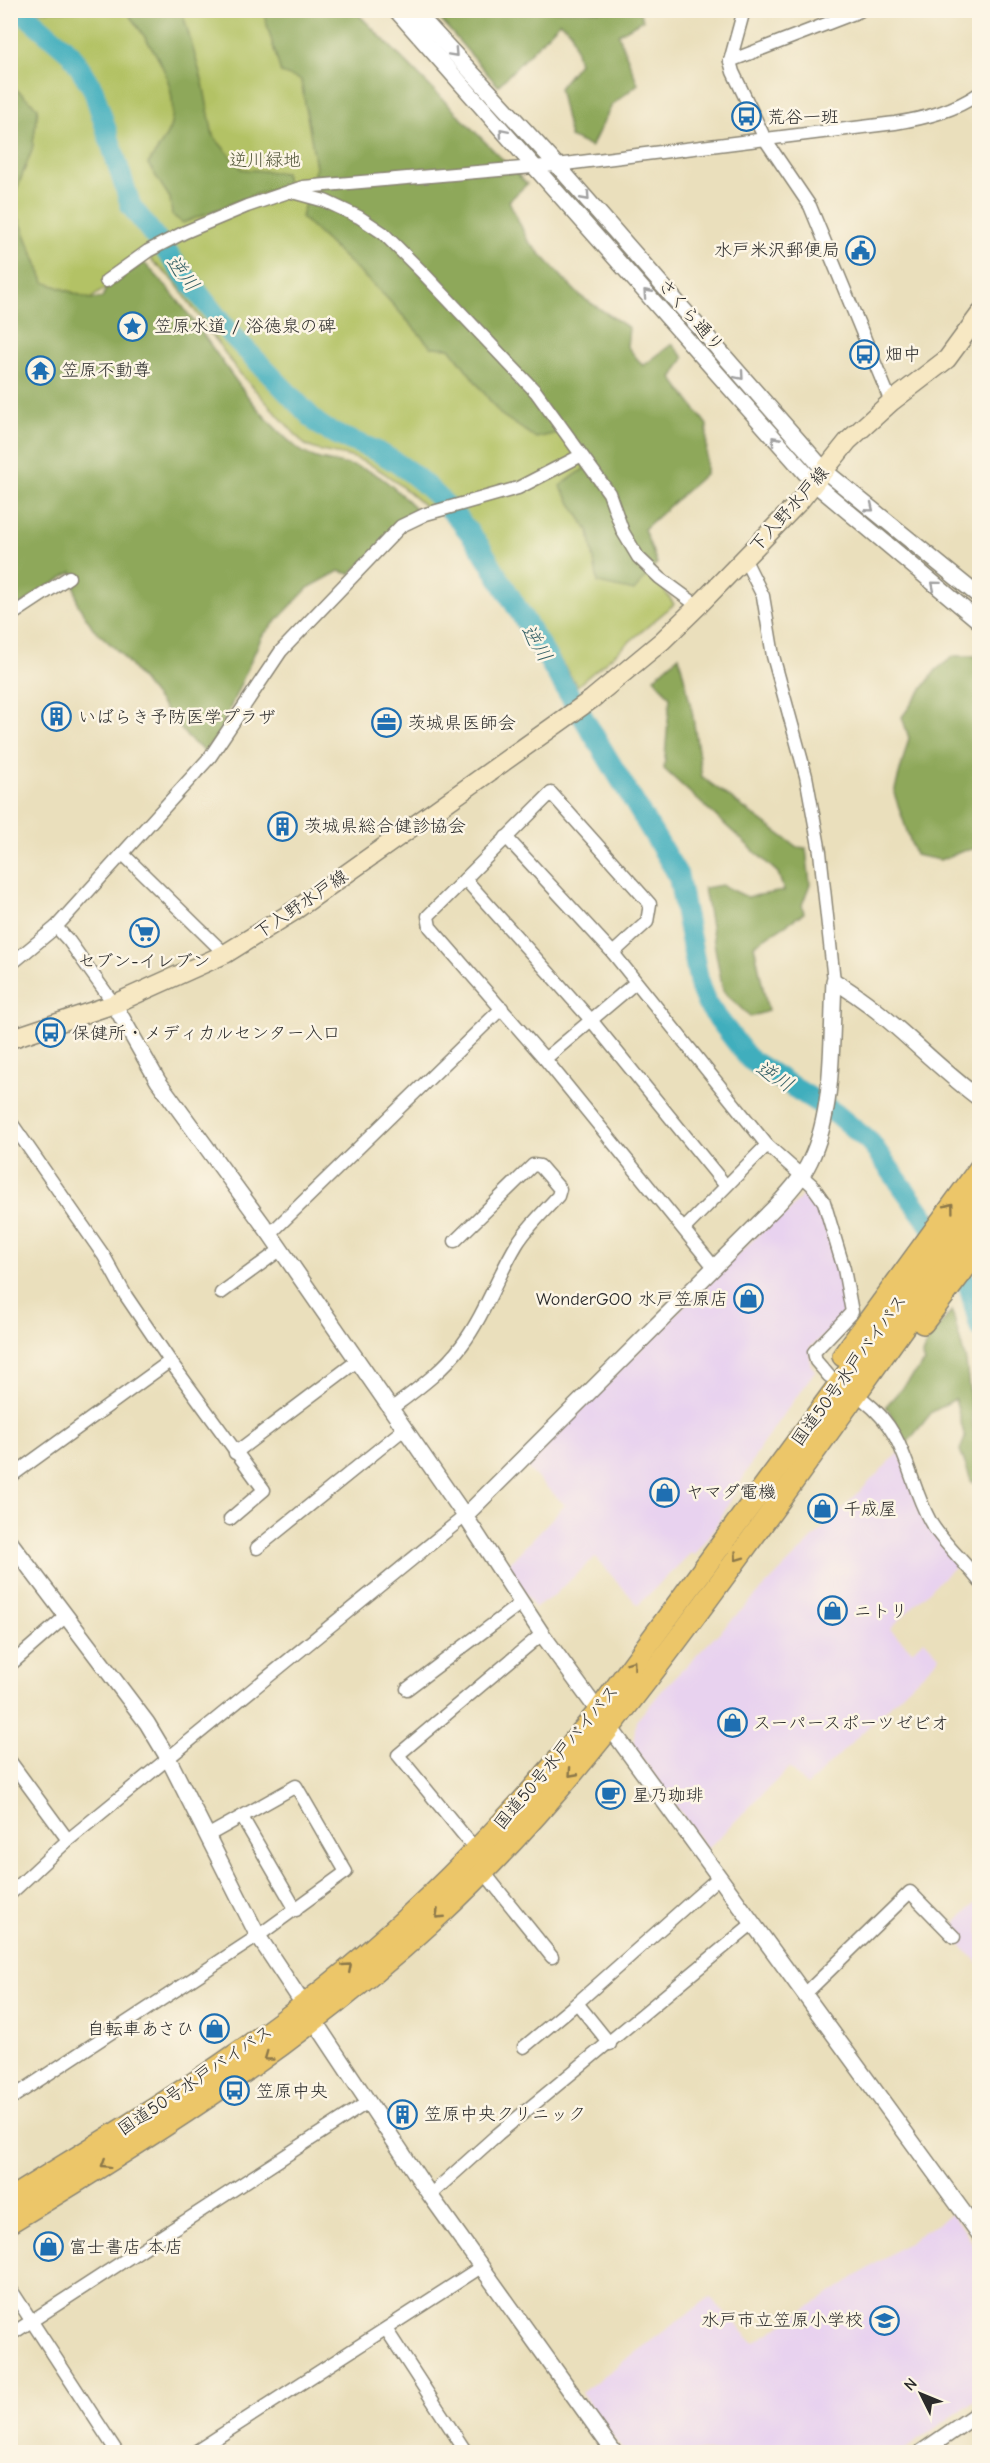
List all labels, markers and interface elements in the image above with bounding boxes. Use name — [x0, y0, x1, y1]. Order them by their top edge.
one-way arrow — [447, 47, 458, 57]
bus stop icon: 荒谷一班 — [730, 101, 762, 133]
place label: 荒谷一班 — [767, 107, 839, 128]
one-way arrow — [499, 128, 510, 139]
park label: 逆川緑地 — [229, 150, 301, 171]
one-way arrow — [579, 190, 590, 201]
public building icon: 水戸米沢郵便局 — [845, 234, 877, 266]
place label: 水戸米沢郵便局 — [714, 240, 840, 261]
water label: 逆川 — [161, 250, 204, 296]
street label: さくら通り — [653, 274, 728, 356]
one-way arrow — [643, 289, 654, 300]
place icon: 笠原水道 / 浴徳泉の碑 — [117, 310, 149, 342]
place label: 笠原水道 / 浴徳泉の碑 — [154, 316, 336, 337]
bus stop icon: 畑中 — [848, 338, 880, 370]
place label: 畑中 — [885, 344, 921, 365]
temple icon: 笠原不動尊 — [24, 354, 56, 386]
place label: 笠原不動尊 — [61, 360, 151, 381]
one-way arrow — [733, 370, 744, 380]
one-way arrow — [771, 436, 782, 447]
street label: 下入野水戸線 — [745, 462, 833, 556]
one-way arrow — [863, 501, 874, 512]
one-way arrow — [931, 581, 942, 592]
water label: 逆川 — [516, 620, 557, 666]
building icon: いばらき予防医学プラザ — [41, 701, 73, 733]
place label: いばらき予防医学プラザ — [78, 707, 276, 728]
office icon: 茨城県医師会 — [371, 707, 403, 739]
place label: 茨城県医師会 — [408, 713, 516, 734]
building icon: 茨城県総合健診協会 — [267, 810, 299, 842]
place label: 茨城県総合健診協会 — [304, 816, 466, 837]
street label: 下入野水戸線 — [251, 866, 352, 943]
supermarket icon: セブン-イレブン — [128, 916, 160, 948]
place label: セブン-イレブン — [77, 951, 211, 972]
bus stop icon: 保健所・メディカルセンター入口 — [35, 1017, 67, 1049]
place label: 保健所・メディカルセンター入口 — [72, 1023, 341, 1044]
water label: 逆川 — [752, 1056, 798, 1097]
one-way arrow — [942, 1203, 953, 1214]
shop icon: WonderGOO 水戸笠原店 — [733, 1283, 765, 1315]
place label: WonderGOO 水戸笠原店 — [536, 1289, 728, 1310]
street label: 国道50号水戸バイパス — [787, 1290, 911, 1450]
shop icon: ヤマダ電機 — [649, 1476, 681, 1508]
place label: ヤマダ電機 — [686, 1482, 776, 1503]
shop icon: 千成屋 — [806, 1493, 838, 1525]
place label: 千成屋 — [843, 1499, 897, 1520]
one-way arrow — [735, 1550, 746, 1561]
shop icon: ニトリ — [817, 1595, 849, 1627]
place label: ニトリ — [854, 1601, 908, 1622]
one-way arrow — [625, 1660, 636, 1671]
street label: 国道50号水戸バイパス — [490, 1681, 623, 1834]
shop icon: スーパースポーツゼビオ — [716, 1707, 748, 1739]
place label: スーパースポーツゼビオ — [753, 1713, 949, 1734]
one-way arrow — [568, 1766, 579, 1777]
cafe icon: 星乃珈琲 — [595, 1779, 627, 1811]
place label: 星乃珈琲 — [632, 1785, 704, 1806]
one-way arrow — [435, 1907, 446, 1918]
one-way arrow — [341, 1963, 352, 1974]
shop icon: 自転車あさひ — [199, 2013, 231, 2045]
place label: 自転車あさひ — [87, 2019, 194, 2040]
street label: 国道50号水戸バイパス — [114, 2021, 277, 2140]
one-way arrow — [263, 2049, 274, 2060]
bus stop icon: 笠原中央 — [219, 2075, 251, 2107]
place label: 笠原中央 — [256, 2081, 328, 2102]
building icon: 笠原中央クリニック — [387, 2098, 419, 2130]
place label: 笠原中央クリニック — [424, 2104, 586, 2125]
one-way arrow — [101, 2156, 111, 2168]
shop icon: 富士書店 本店 — [32, 2231, 64, 2263]
place label: 富士書店 本店 — [69, 2237, 183, 2258]
school or university icon: 水戸市立笠原小学校 — [868, 2304, 900, 2336]
place label: 水戸市立笠原小学校 — [701, 2310, 863, 2331]
north arrow — [891, 2364, 951, 2424]
text: N — [901, 2374, 921, 2394]

